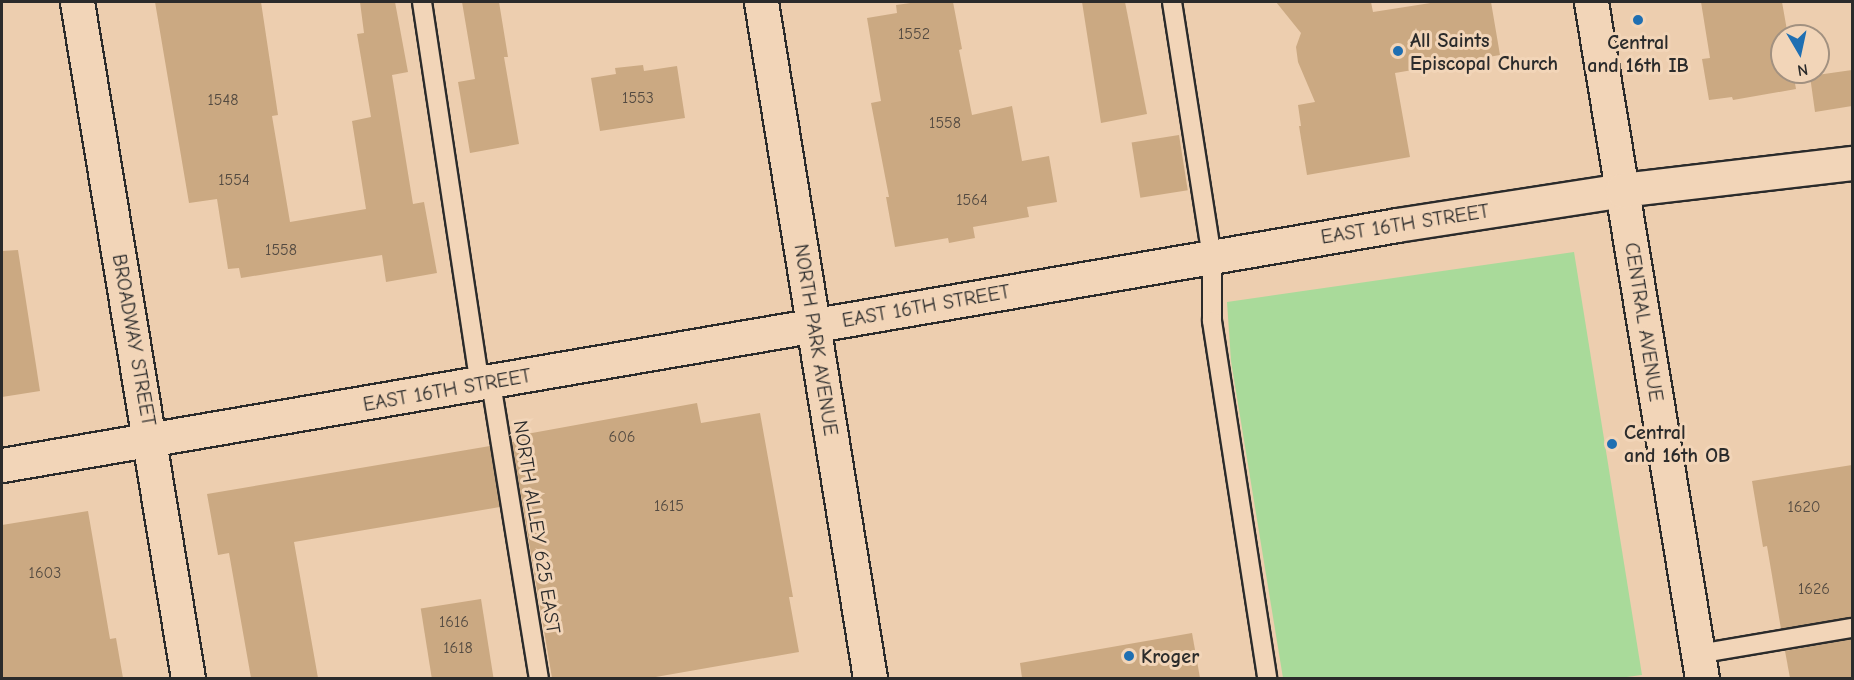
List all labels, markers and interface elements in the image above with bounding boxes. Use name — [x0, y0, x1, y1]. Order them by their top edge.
marker: Central and 16th IB — [1631, 13, 1645, 27]
house number: 1552 — [898, 24, 930, 44]
north arrow — [1770, 24, 1830, 84]
place label: All Saints Episcopal Church — [1410, 28, 1558, 75]
place label: Central and 16th IB — [1587, 30, 1689, 77]
marker: All Saints Episcopal Church — [1391, 44, 1405, 58]
text: N — [1796, 60, 1809, 80]
house number: 1553 — [622, 88, 654, 108]
house number: 1548 — [208, 90, 238, 110]
house number: 1558 — [929, 113, 961, 133]
house number: 1554 — [218, 170, 250, 190]
house number: 1564 — [956, 190, 988, 210]
street label: EAST 16TH STREET — [1319, 199, 1491, 249]
house number: 1558 — [265, 240, 297, 260]
street label: CENTRAL AVENUE — [1620, 241, 1668, 403]
street label: NORTH PARK AVENUE — [789, 242, 843, 438]
street label: BROADWAY STREET — [107, 252, 161, 428]
street label: EAST 16TH STREET — [840, 279, 1012, 333]
street label: EAST 16TH STREET — [361, 363, 533, 417]
street label: NORTH ALLEY 625 EAST — [508, 419, 566, 635]
place label: Central and 16th OB — [1624, 420, 1730, 467]
house number: 606 — [608, 427, 636, 447]
marker: Central and 16th OB — [1605, 437, 1619, 451]
house number: 1615 — [654, 496, 684, 516]
house number: 1620 — [1787, 497, 1821, 517]
house number: 1603 — [29, 563, 61, 583]
house number: 1626 — [1798, 579, 1830, 599]
house number: 1616 — [439, 612, 469, 632]
house number: 1618 — [443, 638, 473, 658]
place label: Kroger — [1141, 644, 1199, 668]
marker: Kroger — [1122, 649, 1136, 663]

